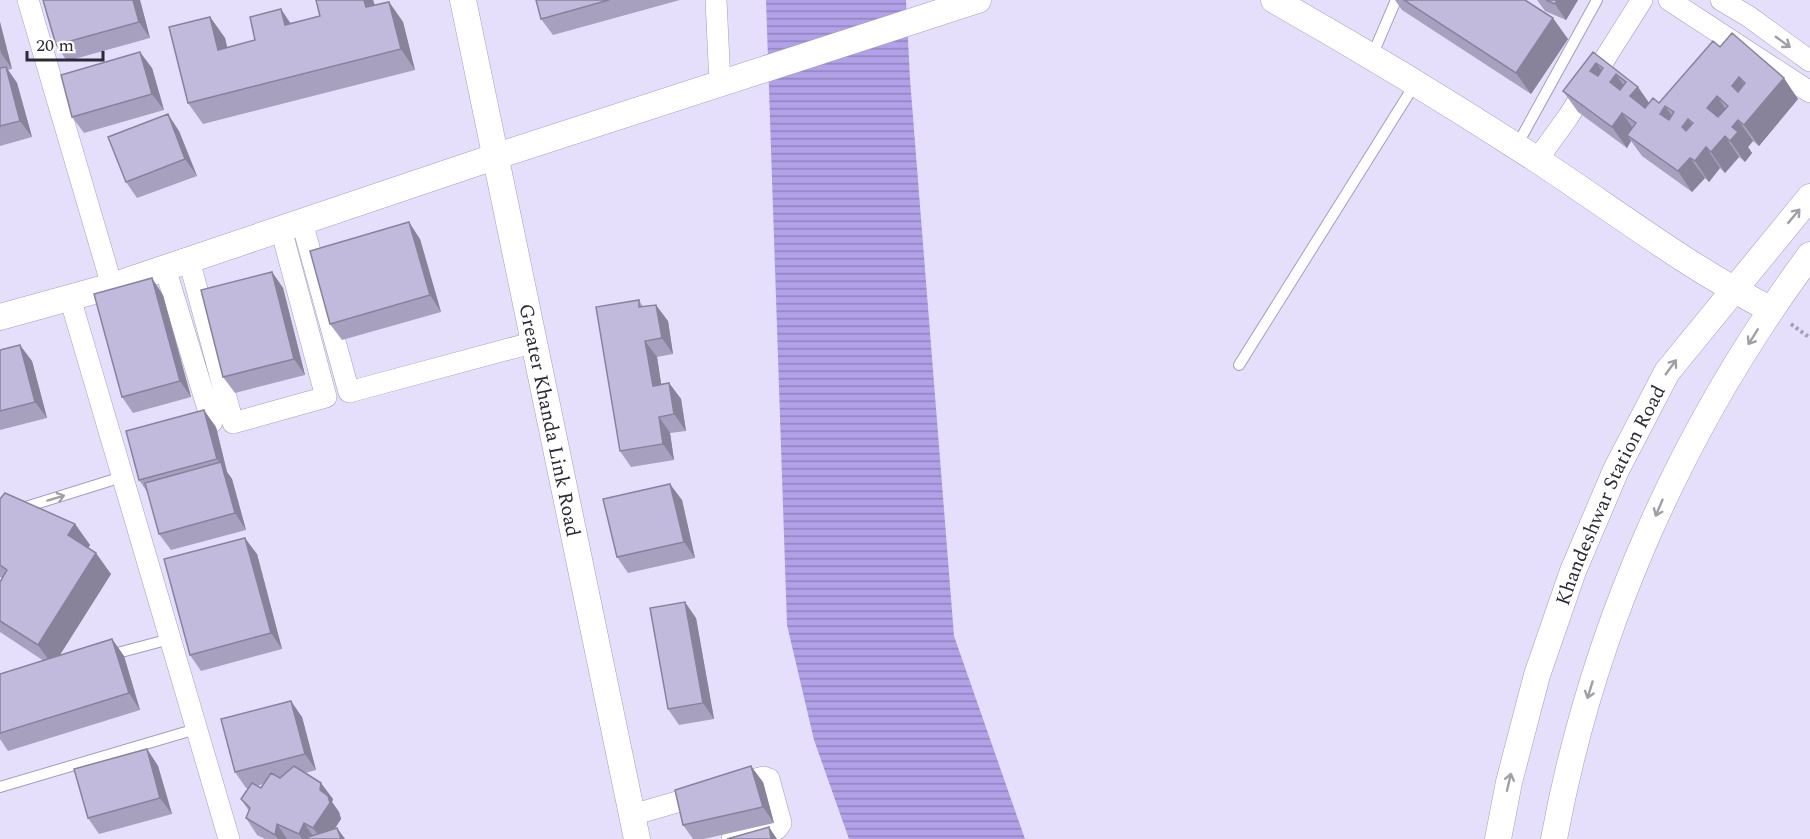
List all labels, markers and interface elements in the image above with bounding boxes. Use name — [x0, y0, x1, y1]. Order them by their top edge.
scale bar — [27, 24, 104, 62]
text: 20 m — [36, 32, 74, 59]
one-way arrow — [1775, 36, 1791, 48]
one-way arrow — [1787, 209, 1801, 224]
street label: Greater Khanda Link Road — [510, 301, 588, 540]
one-way arrow — [1746, 328, 1758, 345]
one-way arrow — [1665, 359, 1677, 375]
street label: Khandeshwar Station Road — [1548, 380, 1674, 610]
one-way arrow — [46, 492, 65, 503]
one-way arrow — [1653, 498, 1664, 517]
one-way arrow — [1584, 680, 1595, 699]
one-way arrow — [1504, 772, 1516, 791]

